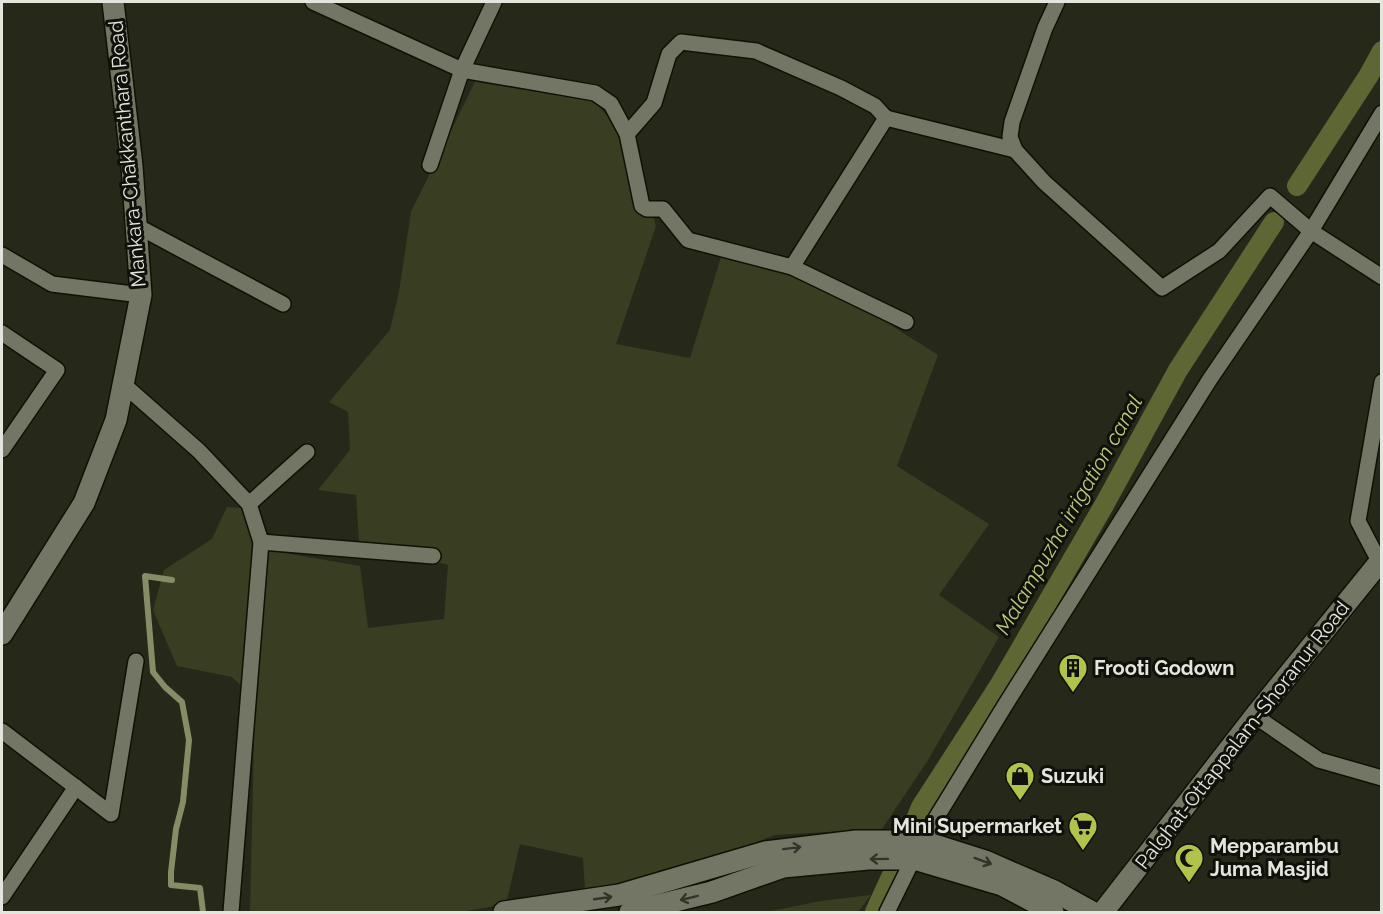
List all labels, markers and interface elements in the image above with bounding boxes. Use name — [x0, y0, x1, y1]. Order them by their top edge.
street label: Mankara-Chakkanthara Road — [103, 20, 151, 288]
water label: Malampuzha irrigation canal — [990, 391, 1147, 639]
street label: Palghat-Ottappalam-Shoranur Road — [1130, 596, 1354, 874]
building icon: Frooti Godown — [1057, 652, 1089, 694]
place label: Frooti Godown — [1094, 656, 1234, 680]
shop icon: Suzuki — [1004, 760, 1036, 802]
place label: Suzuki — [1041, 764, 1104, 788]
supermarket icon: Mini Supermarket — [1067, 810, 1099, 852]
place label: Mini Supermarket — [893, 814, 1062, 838]
place label: Mepparambu Juma Masjid — [1210, 834, 1339, 881]
mosque icon: Mepparambu Juma Masjid — [1173, 842, 1205, 884]
one-way arrow — [781, 843, 801, 854]
one-way arrow — [869, 853, 889, 865]
one-way arrow — [973, 856, 992, 867]
one-way arrow — [593, 892, 613, 903]
one-way arrow — [680, 893, 699, 904]

